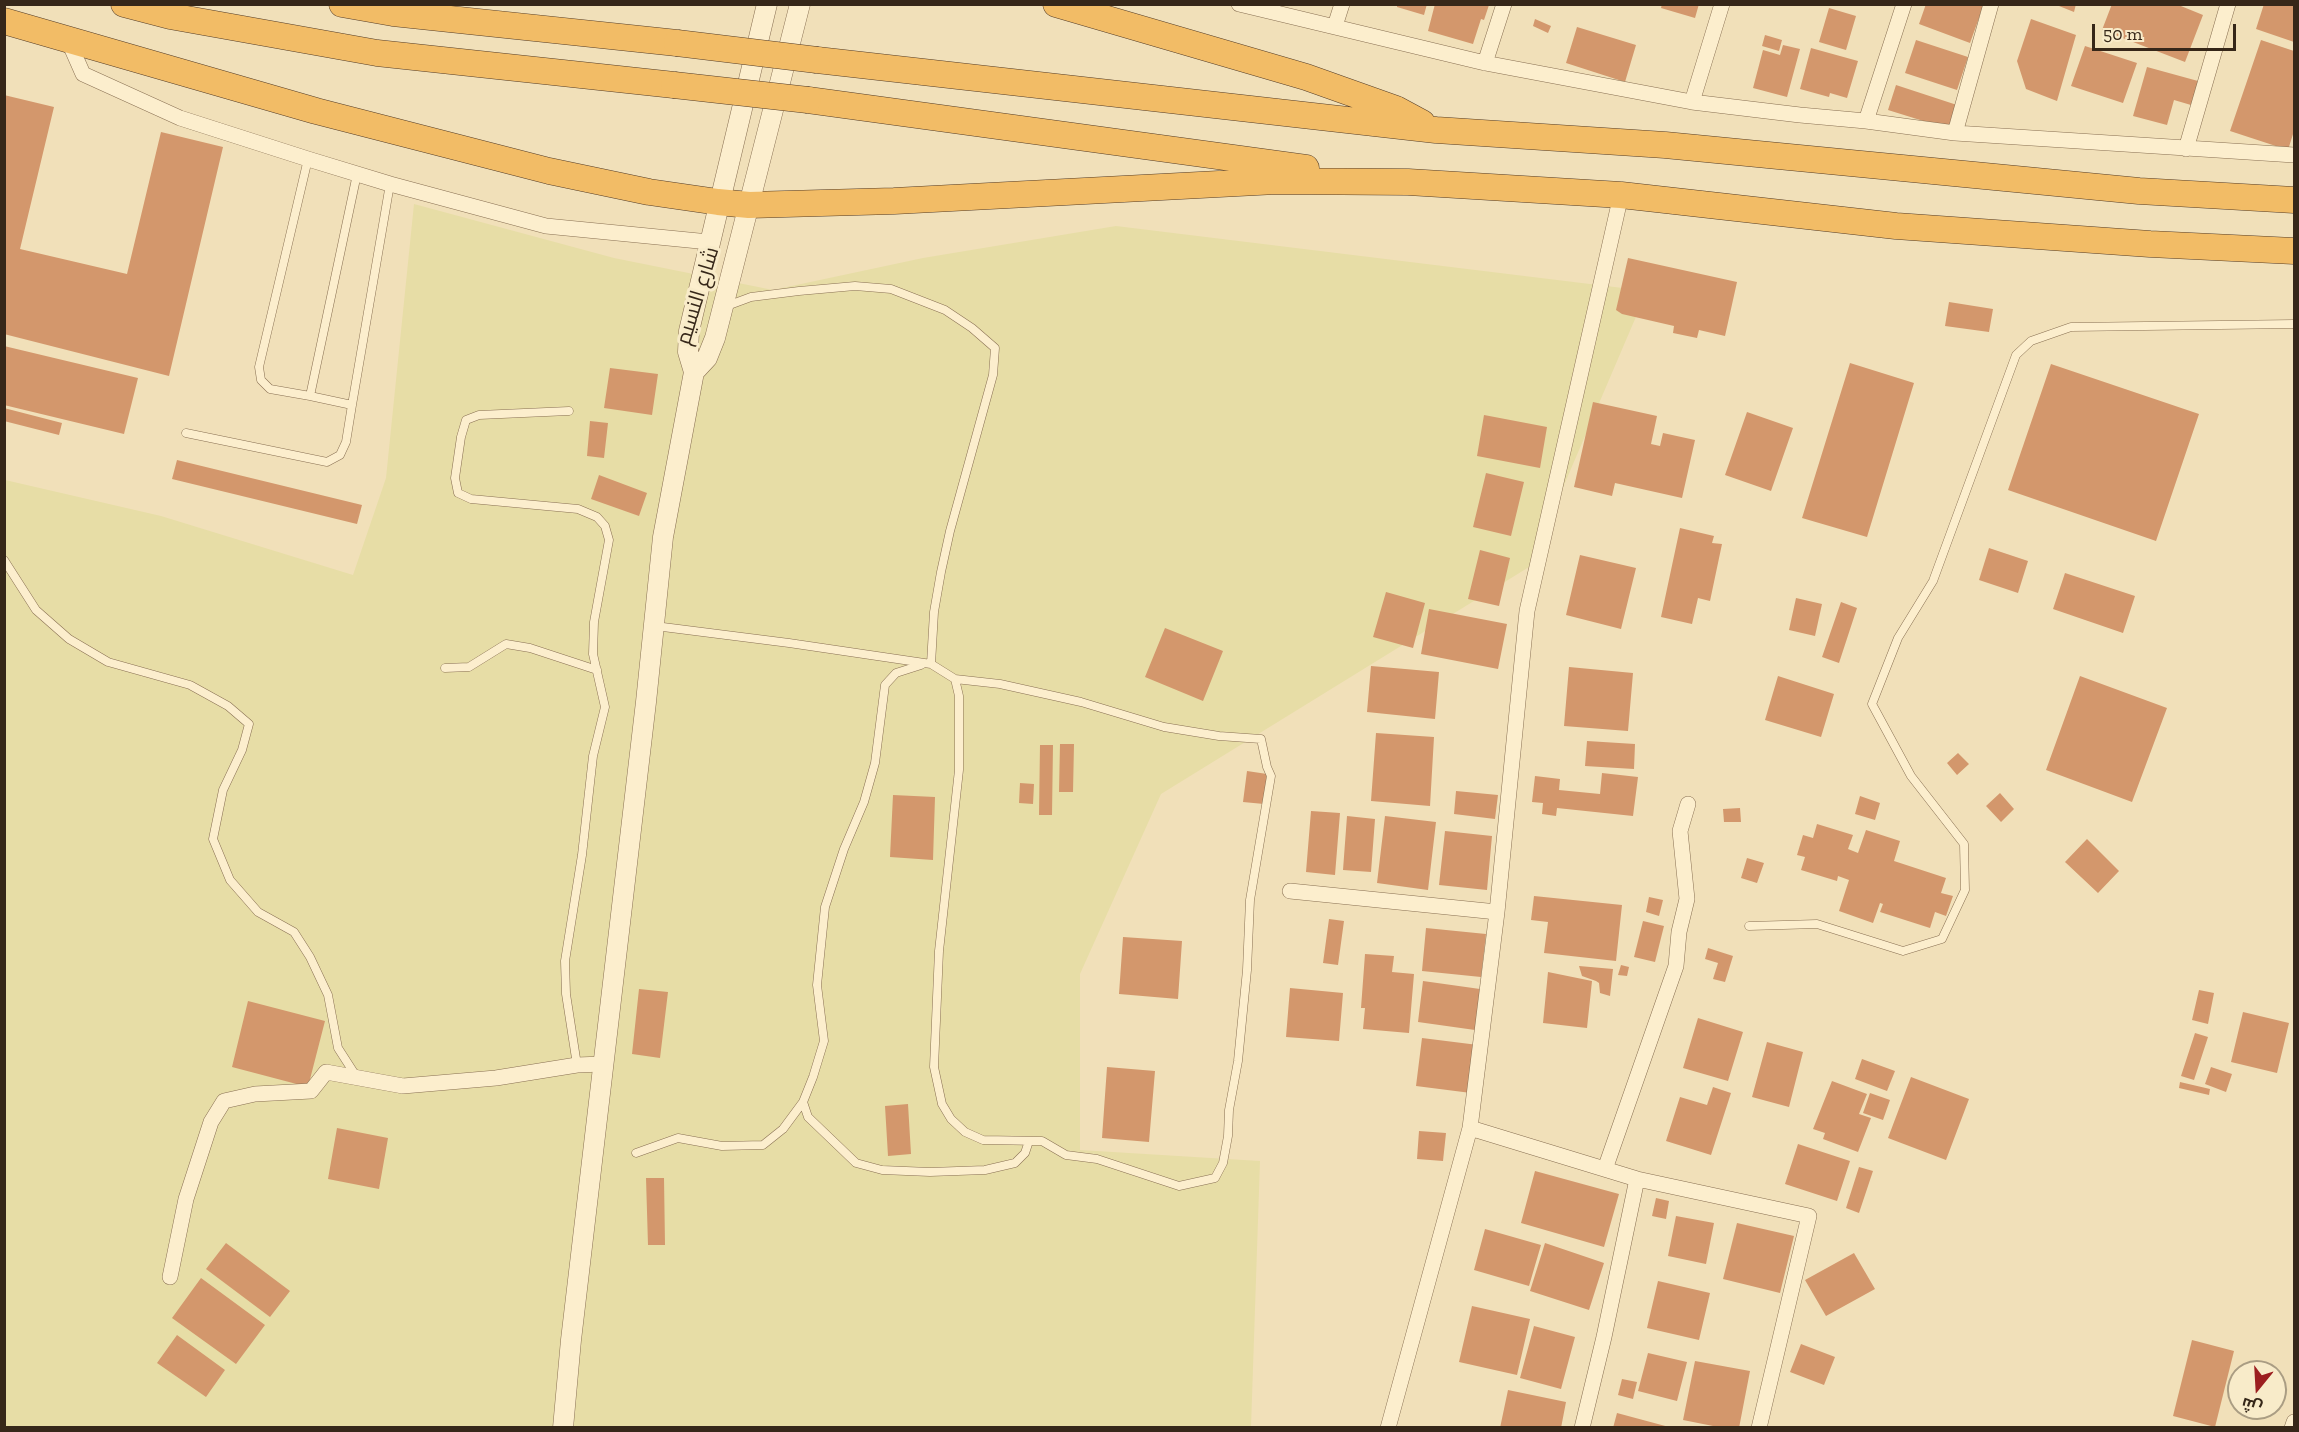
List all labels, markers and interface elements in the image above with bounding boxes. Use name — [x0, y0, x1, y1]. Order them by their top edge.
scale bar — [2095, 12, 2239, 50]
text: 50 m — [2103, 23, 2142, 45]
street label: شارع النسيم — [671, 244, 725, 348]
north arrow — [2227, 1360, 2287, 1420]
text: ش — [2239, 1393, 2265, 1418]

